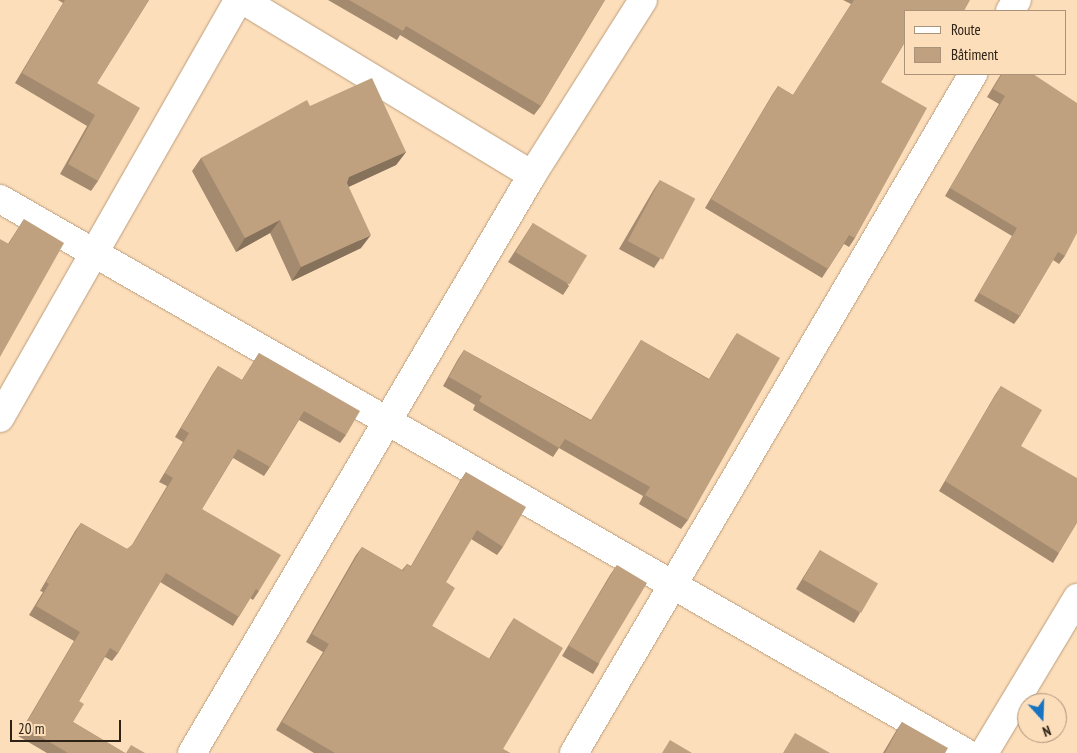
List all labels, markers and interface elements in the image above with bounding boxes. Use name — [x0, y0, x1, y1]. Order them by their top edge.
legend — [904, 10, 1067, 75]
text: Route — [951, 20, 981, 39]
text: Bâtiment — [951, 45, 998, 64]
north arrow — [1017, 693, 1067, 743]
scale bar — [12, 710, 124, 742]
text: 20 m — [18, 719, 44, 738]
text: N — [1040, 721, 1053, 741]

